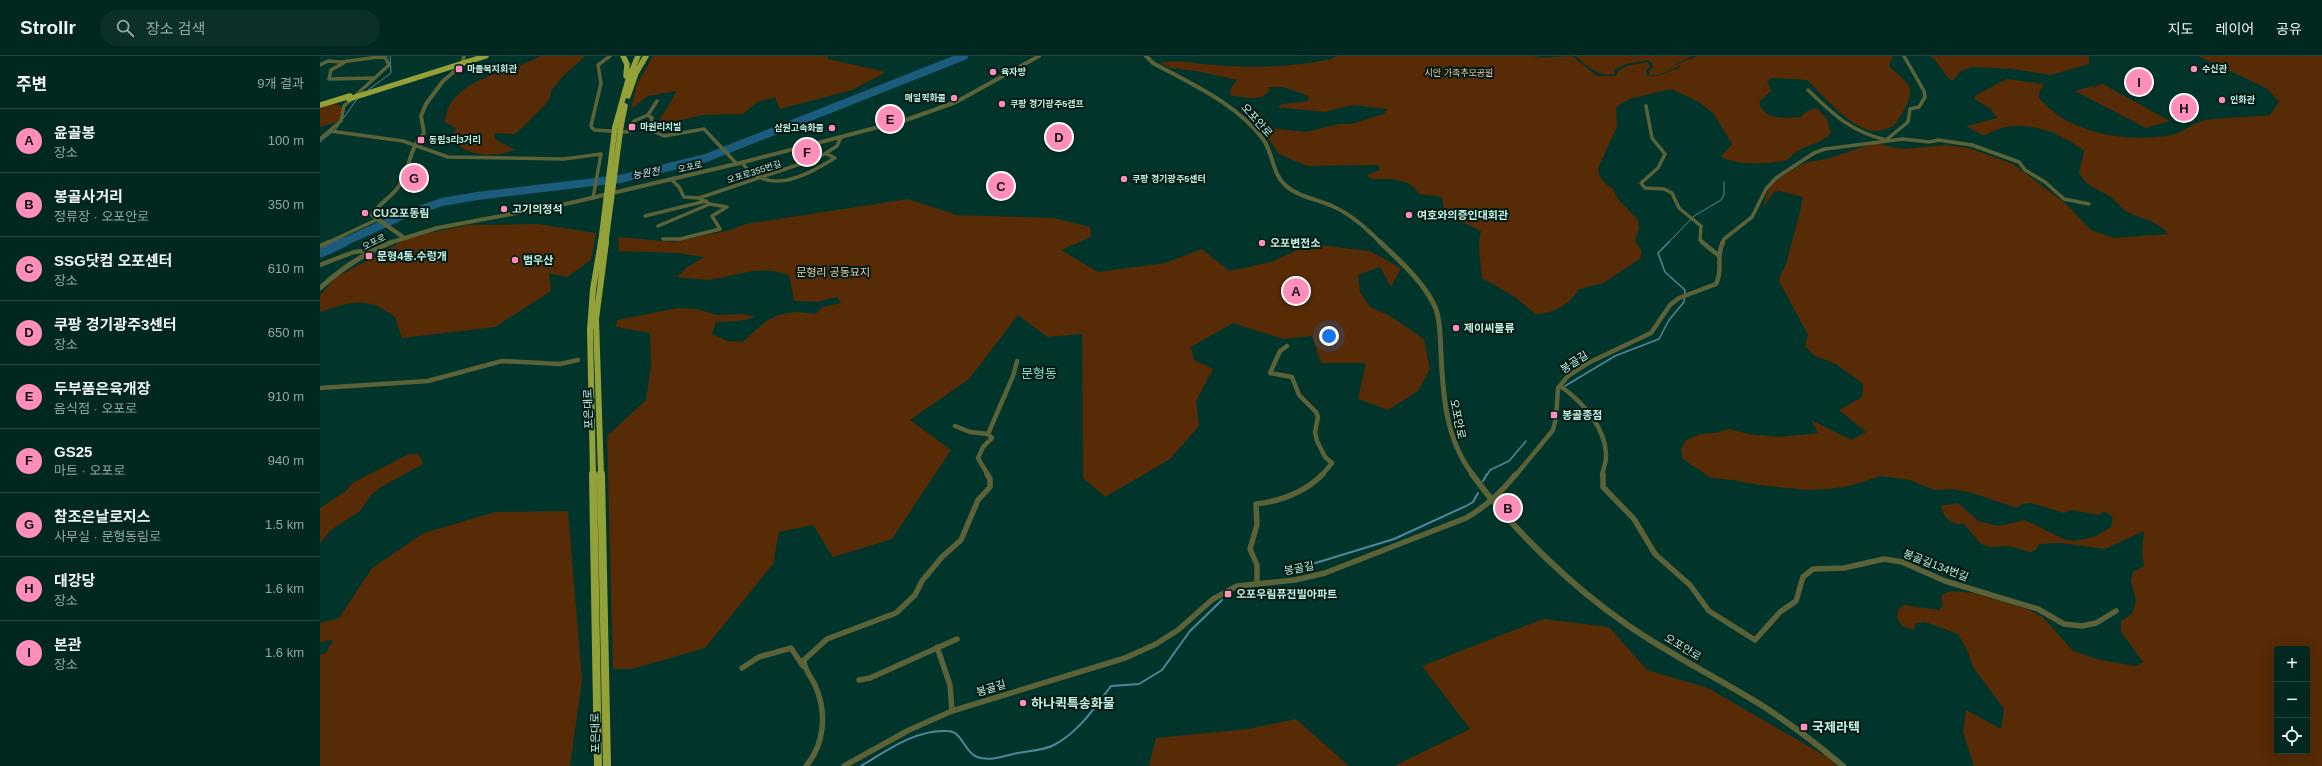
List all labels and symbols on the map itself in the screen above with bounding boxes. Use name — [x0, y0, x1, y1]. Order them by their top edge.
marker: 마을복지회관 — [454, 64, 464, 74]
place label: 마을복지회관 — [467, 64, 517, 74]
marker: 수신관 — [2189, 64, 2199, 74]
place label: 수신관 — [2202, 64, 2228, 74]
marker: 육자방 — [988, 67, 998, 77]
place label: 육자방 — [1001, 67, 1027, 77]
pin: I — [2126, 67, 2152, 97]
park label: 시안 가족추모공원 — [1425, 68, 1493, 78]
place label: 매일퀵화물 — [905, 93, 946, 103]
marker: 매일퀵화물 — [949, 93, 959, 103]
pin: H — [2171, 93, 2197, 123]
marker: 인화관 — [2217, 95, 2227, 105]
place label: 인화관 — [2230, 95, 2256, 105]
marker: 쿠팡 경기광주5캠프 — [997, 99, 1007, 109]
place label: 쿠팡 경기광주5캠프 — [1010, 99, 1084, 109]
street label: 오포안로 — [1239, 101, 1275, 139]
pin: E — [877, 104, 903, 134]
marker: 마원리치빌 — [627, 122, 637, 132]
place label: 마원리치빌 — [640, 122, 681, 132]
pin: D — [1046, 122, 1072, 152]
place label: 삼원고속화물 — [774, 123, 824, 133]
marker: 삼원고속화물 — [827, 123, 837, 133]
marker: 동림3리3거리 — [416, 135, 426, 145]
place label: 동림3리3거리 — [428, 135, 480, 145]
pin: F — [794, 137, 820, 167]
street label: 오포로 — [677, 159, 703, 175]
street label: 오포로355번길 — [726, 159, 782, 185]
pin: G — [401, 163, 427, 193]
water label: 능원천 — [631, 165, 662, 181]
pin: C — [988, 171, 1014, 201]
marker: 쿠팡 경기광주5센터 — [1119, 174, 1129, 184]
place label: 쿠팡 경기광주5센터 — [1132, 174, 1206, 184]
place label: 고기의정석 — [512, 203, 563, 215]
marker: 고기의정석 — [499, 204, 509, 214]
place label: CU오포동림 — [373, 207, 429, 219]
marker: CU오포동림 — [360, 208, 370, 218]
place label: 여호와의증인대회관 — [1417, 209, 1508, 221]
marker: 여호와의증인대회관 — [1404, 210, 1414, 220]
street label: 오포로 — [361, 232, 387, 252]
place label: 오포변전소 — [1270, 237, 1321, 249]
marker: 오포변전소 — [1257, 238, 1267, 248]
place label: 문형4통.수렁개 — [377, 250, 447, 262]
marker: 문형4통.수렁개 — [364, 251, 374, 261]
place label: 범우산 — [523, 254, 553, 266]
marker: 범우산 — [510, 255, 520, 265]
park label: 문형리 공동묘지 — [796, 266, 870, 278]
pin: A — [1283, 276, 1309, 306]
place label: 제이씨물류 — [1464, 322, 1515, 334]
marker: 제이씨물류 — [1451, 323, 1461, 333]
your location — [1319, 326, 1339, 346]
street label: 봉골길 — [1558, 349, 1590, 375]
district label: 문형동 — [1021, 366, 1057, 381]
street label: 포은대로 — [581, 389, 595, 429]
street label: 오포안로 — [1448, 398, 1468, 440]
place label: 봉골종점 — [1562, 409, 1602, 421]
marker: 봉골종점 — [1549, 410, 1559, 420]
pin: B — [1495, 493, 1521, 523]
street label: 봉골길134번길 — [1902, 547, 1970, 583]
street label: 봉골길 — [1283, 559, 1315, 577]
place label: 오포우림퓨전빌아파트 — [1236, 588, 1337, 600]
marker: 오포우림퓨전빌아파트 — [1223, 589, 1233, 599]
street label: 오포안로 — [1663, 631, 1703, 663]
street label: 봉골길 — [975, 678, 1007, 698]
place label: 하나퀵특송화물 — [1031, 696, 1115, 711]
marker: 하나퀵특송화물 — [1018, 698, 1028, 708]
street label: 포은대로 — [589, 713, 601, 753]
place label: 국제라텍 — [1812, 720, 1860, 735]
marker: 국제라텍 — [1799, 722, 1809, 732]

